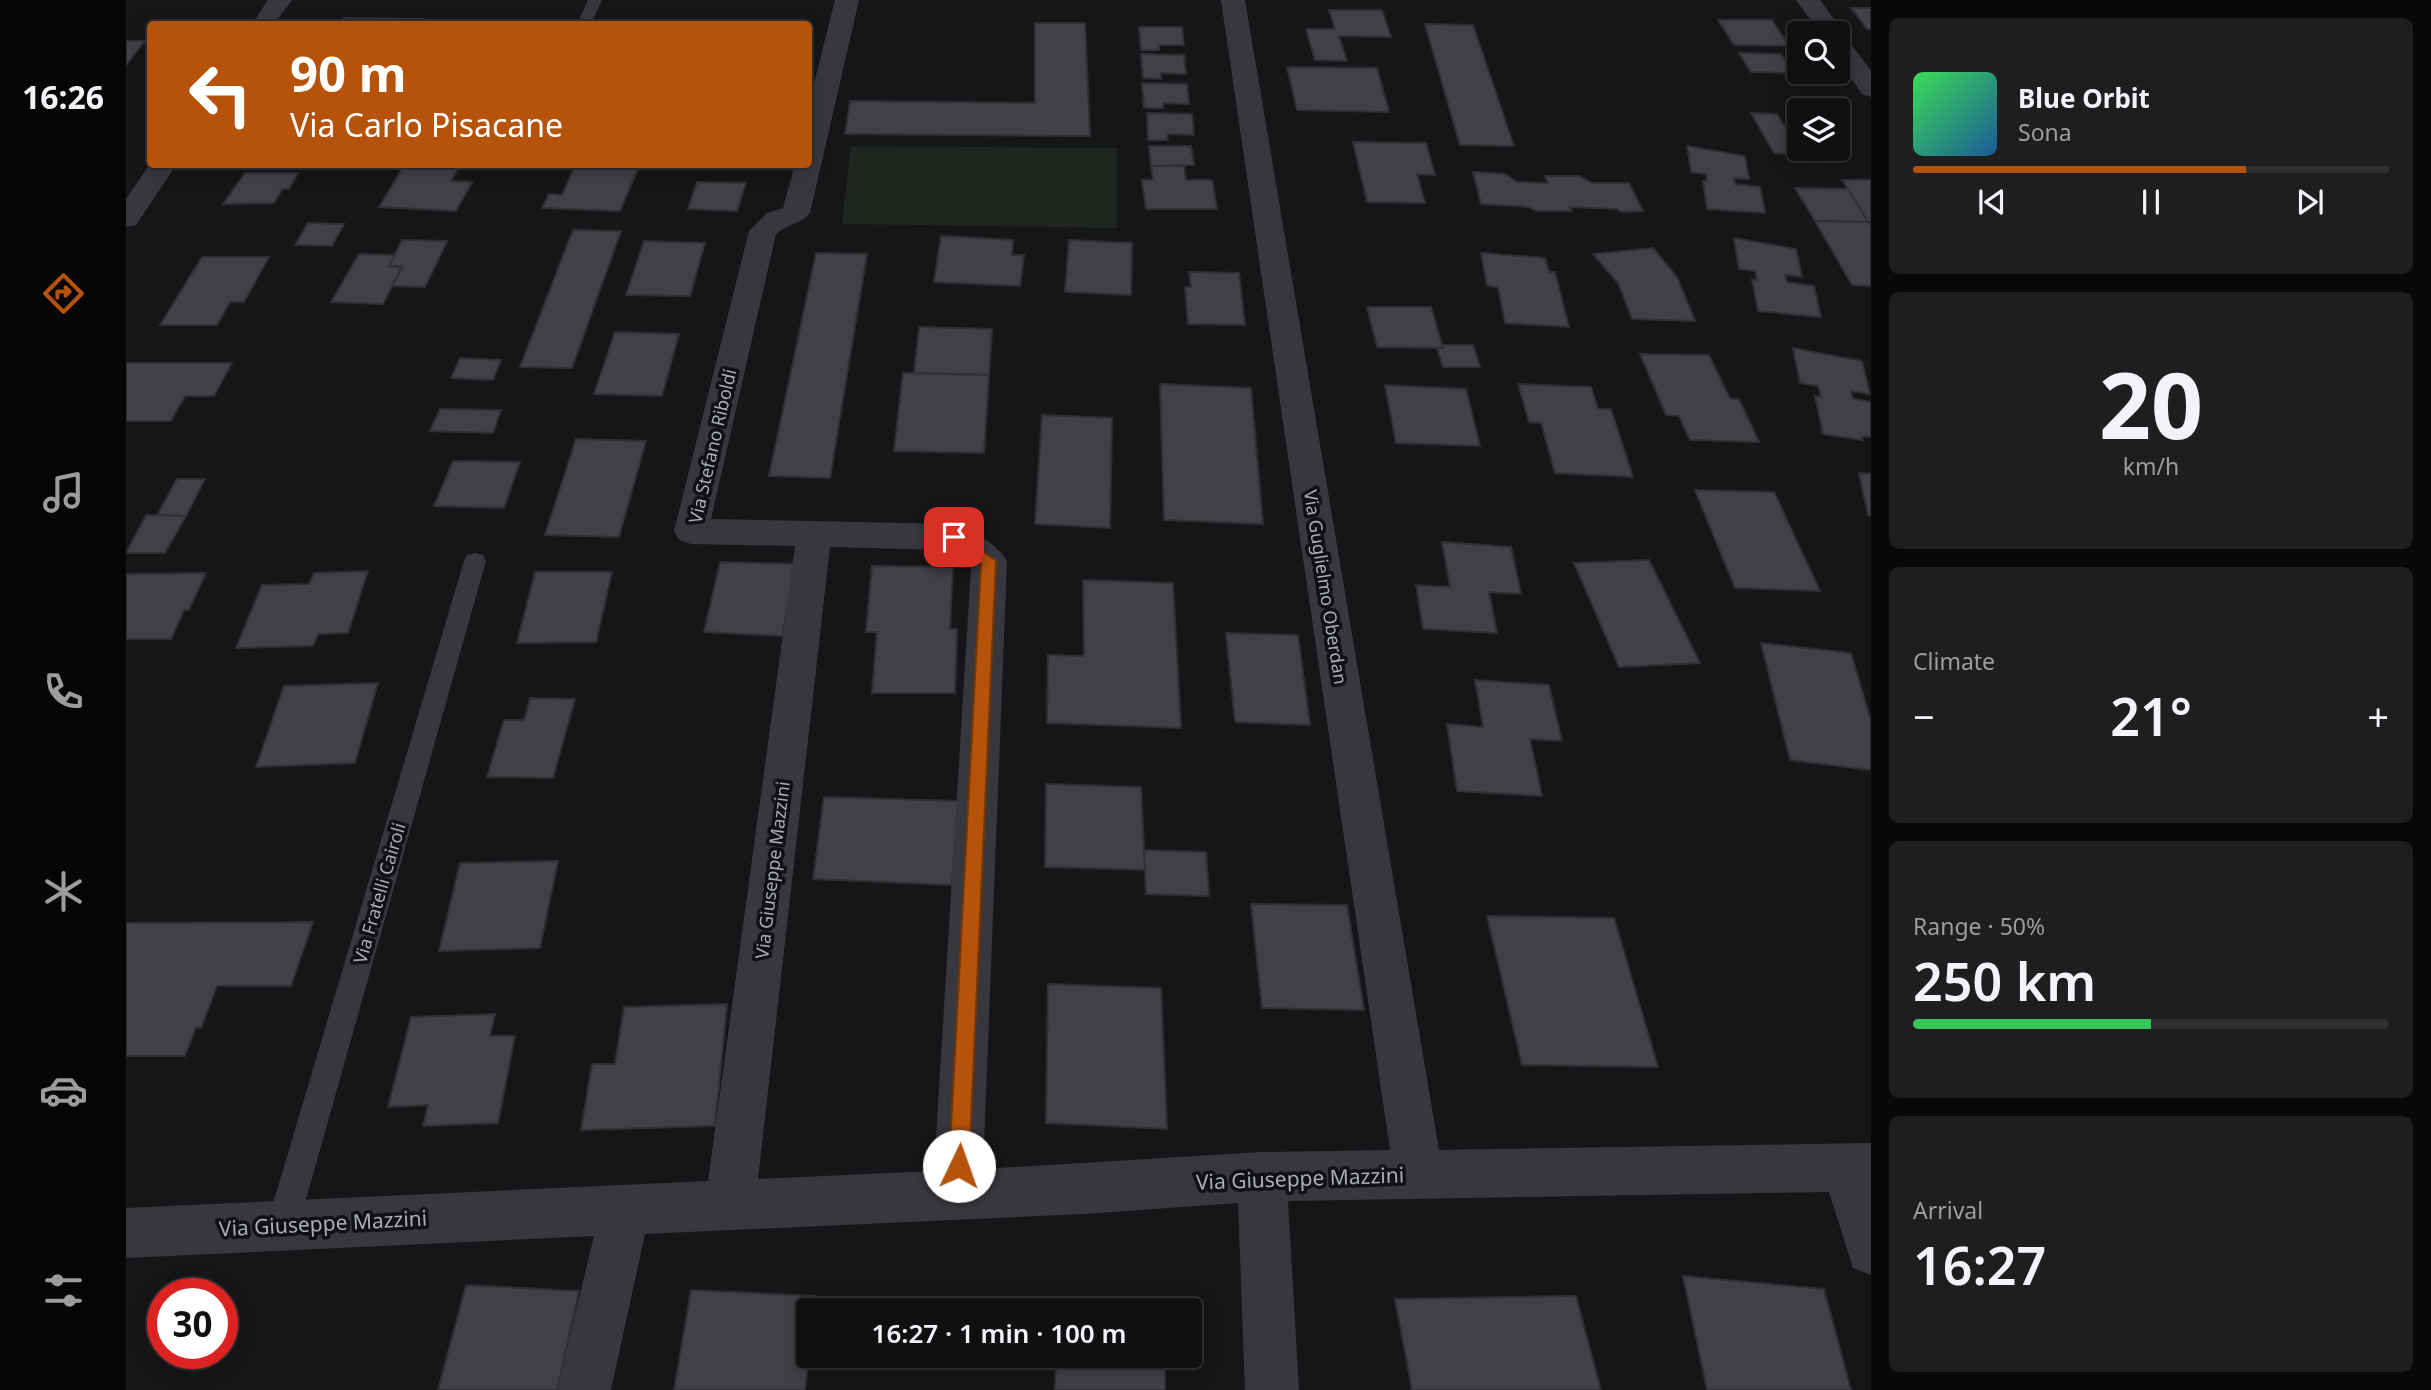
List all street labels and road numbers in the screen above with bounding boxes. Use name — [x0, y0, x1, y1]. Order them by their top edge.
street label: Via Stefano Riboldi — [683, 366, 741, 526]
street label: Via Guglielmo Oberdan — [1299, 488, 1353, 686]
street label: Via Giuseppe Mazzini — [749, 780, 795, 960]
street label: Via Fratelli Cairoli — [347, 820, 411, 966]
street label: Via Giuseppe Mazzini — [1195, 1160, 1405, 1196]
street label: Via Giuseppe Mazzini — [218, 1204, 428, 1242]

